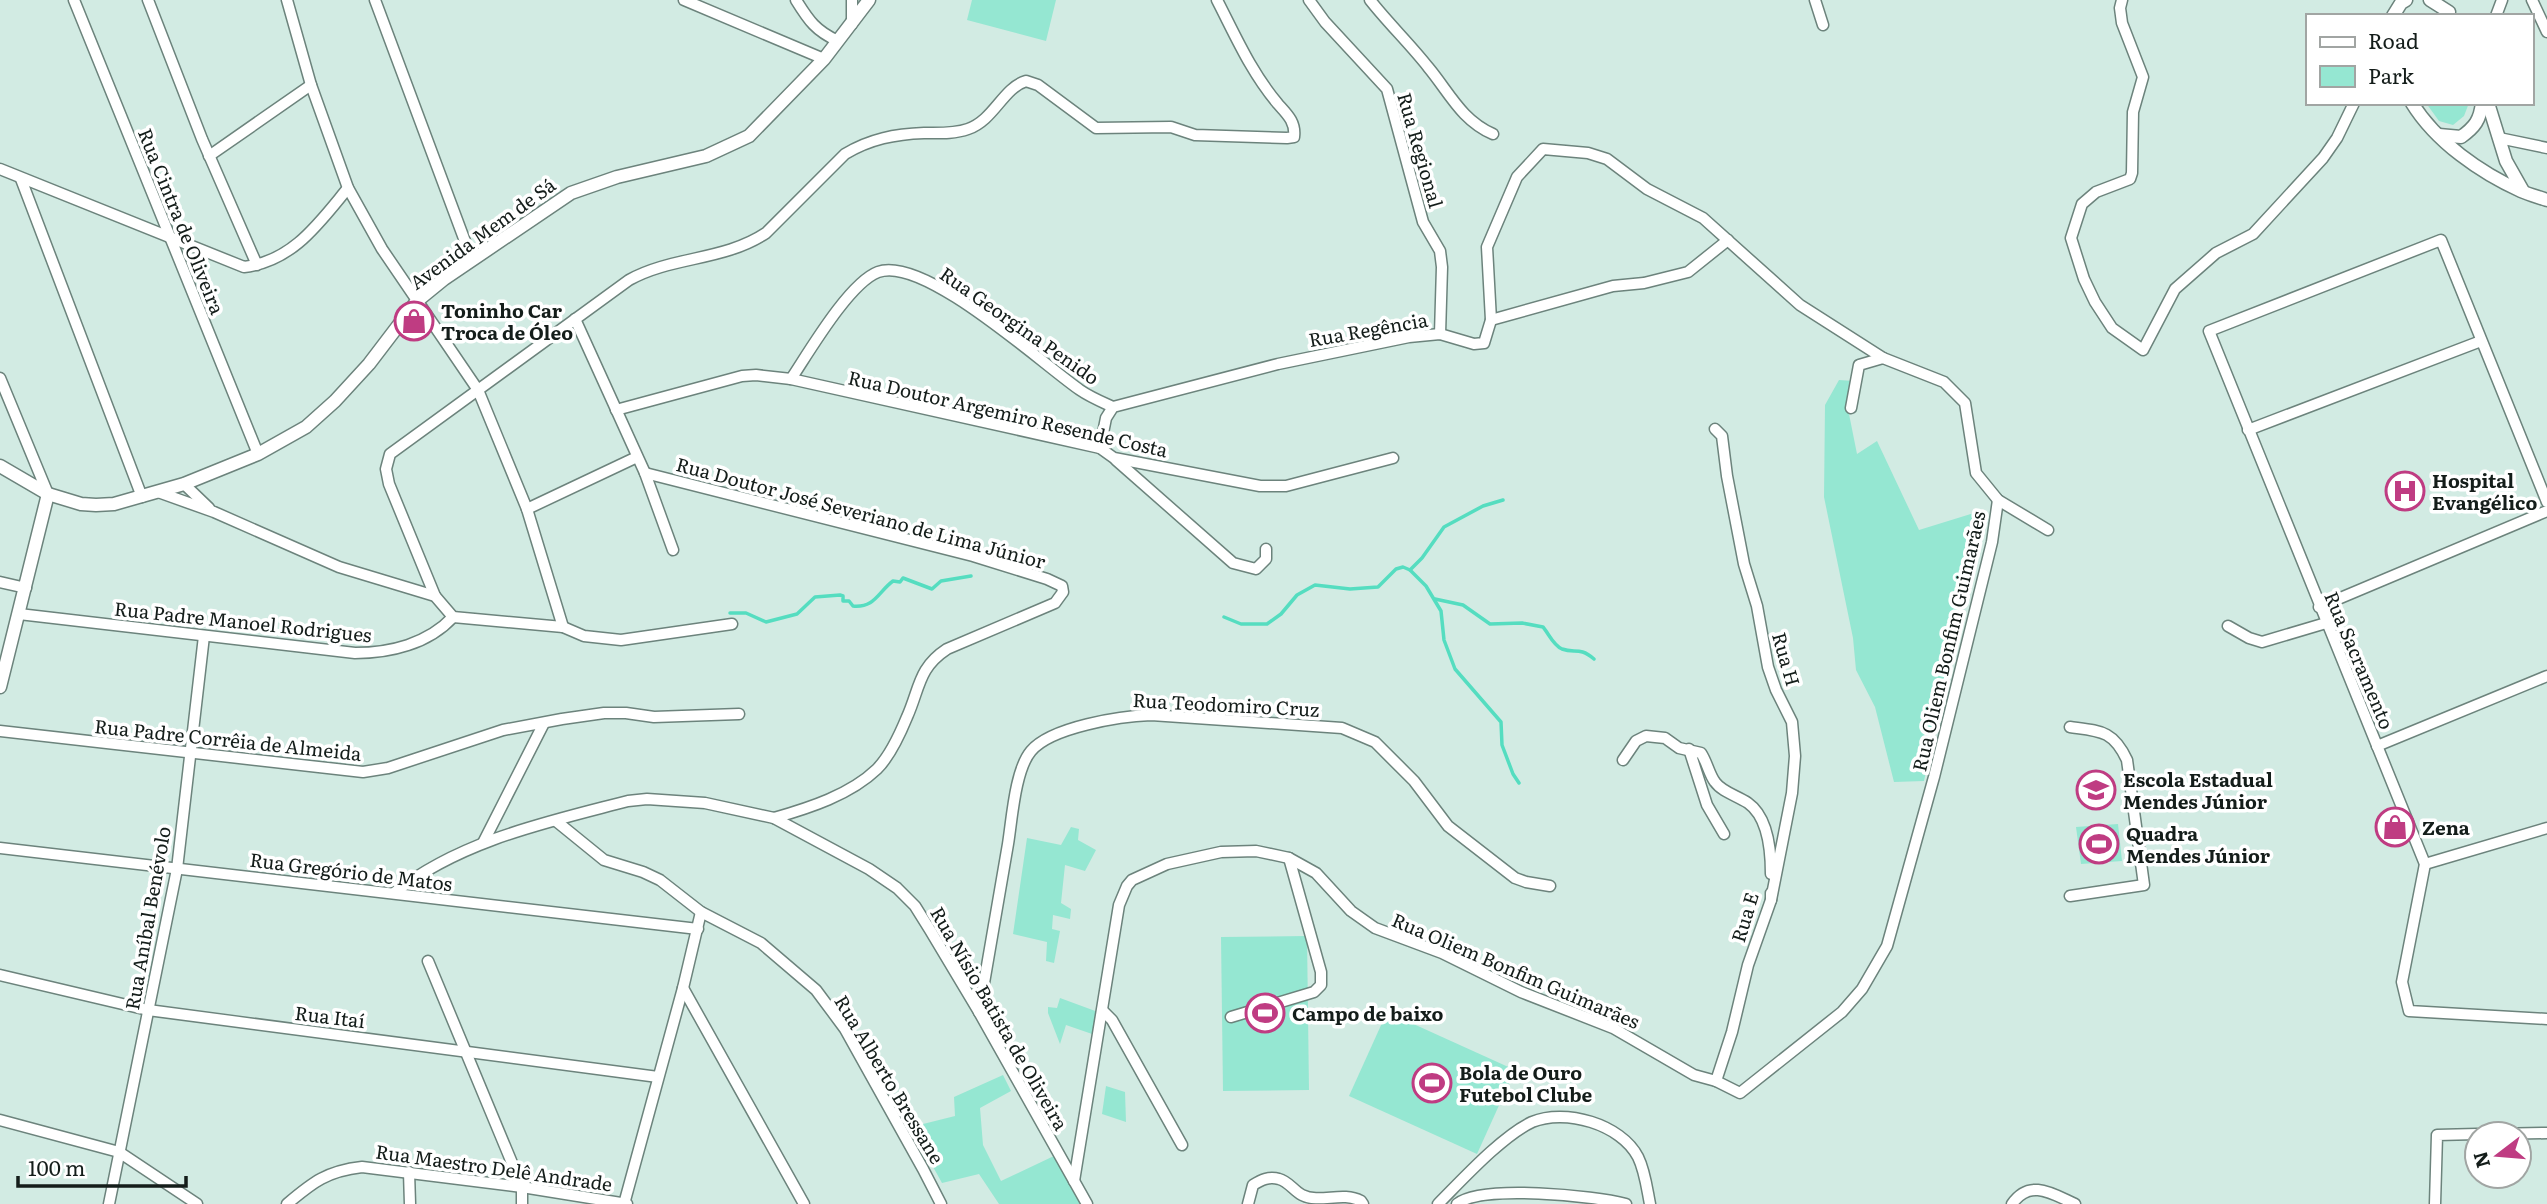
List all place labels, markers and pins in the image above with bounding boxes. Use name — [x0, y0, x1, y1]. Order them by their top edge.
place label: Toninho Car Troca de Óleo — [441, 296, 573, 346]
shop icon: Toninho Car Troca de Óleo — [393, 300, 435, 342]
place label: Hospital Evangélico — [2432, 466, 2537, 516]
hospital icon: Hospital Evangélico — [2384, 470, 2426, 512]
place label: Escola Estadual Mendes Júnior — [2123, 765, 2273, 815]
school or university icon: Escola Estadual Mendes Júnior — [2075, 769, 2117, 811]
shop icon: Zena — [2374, 806, 2416, 848]
place label: Zena — [2422, 813, 2470, 841]
place label: Quadra Mendes Júnior — [2126, 819, 2271, 869]
sports icon: Quadra Mendes Júnior — [2078, 823, 2120, 865]
sports icon: Campo de baixo — [1244, 992, 1286, 1034]
place label: Campo de baixo — [1292, 999, 1443, 1027]
place label: Bola de Ouro Futebol Clube — [1459, 1058, 1592, 1108]
sports icon: Bola de Ouro Futebol Clube — [1411, 1062, 1453, 1104]

